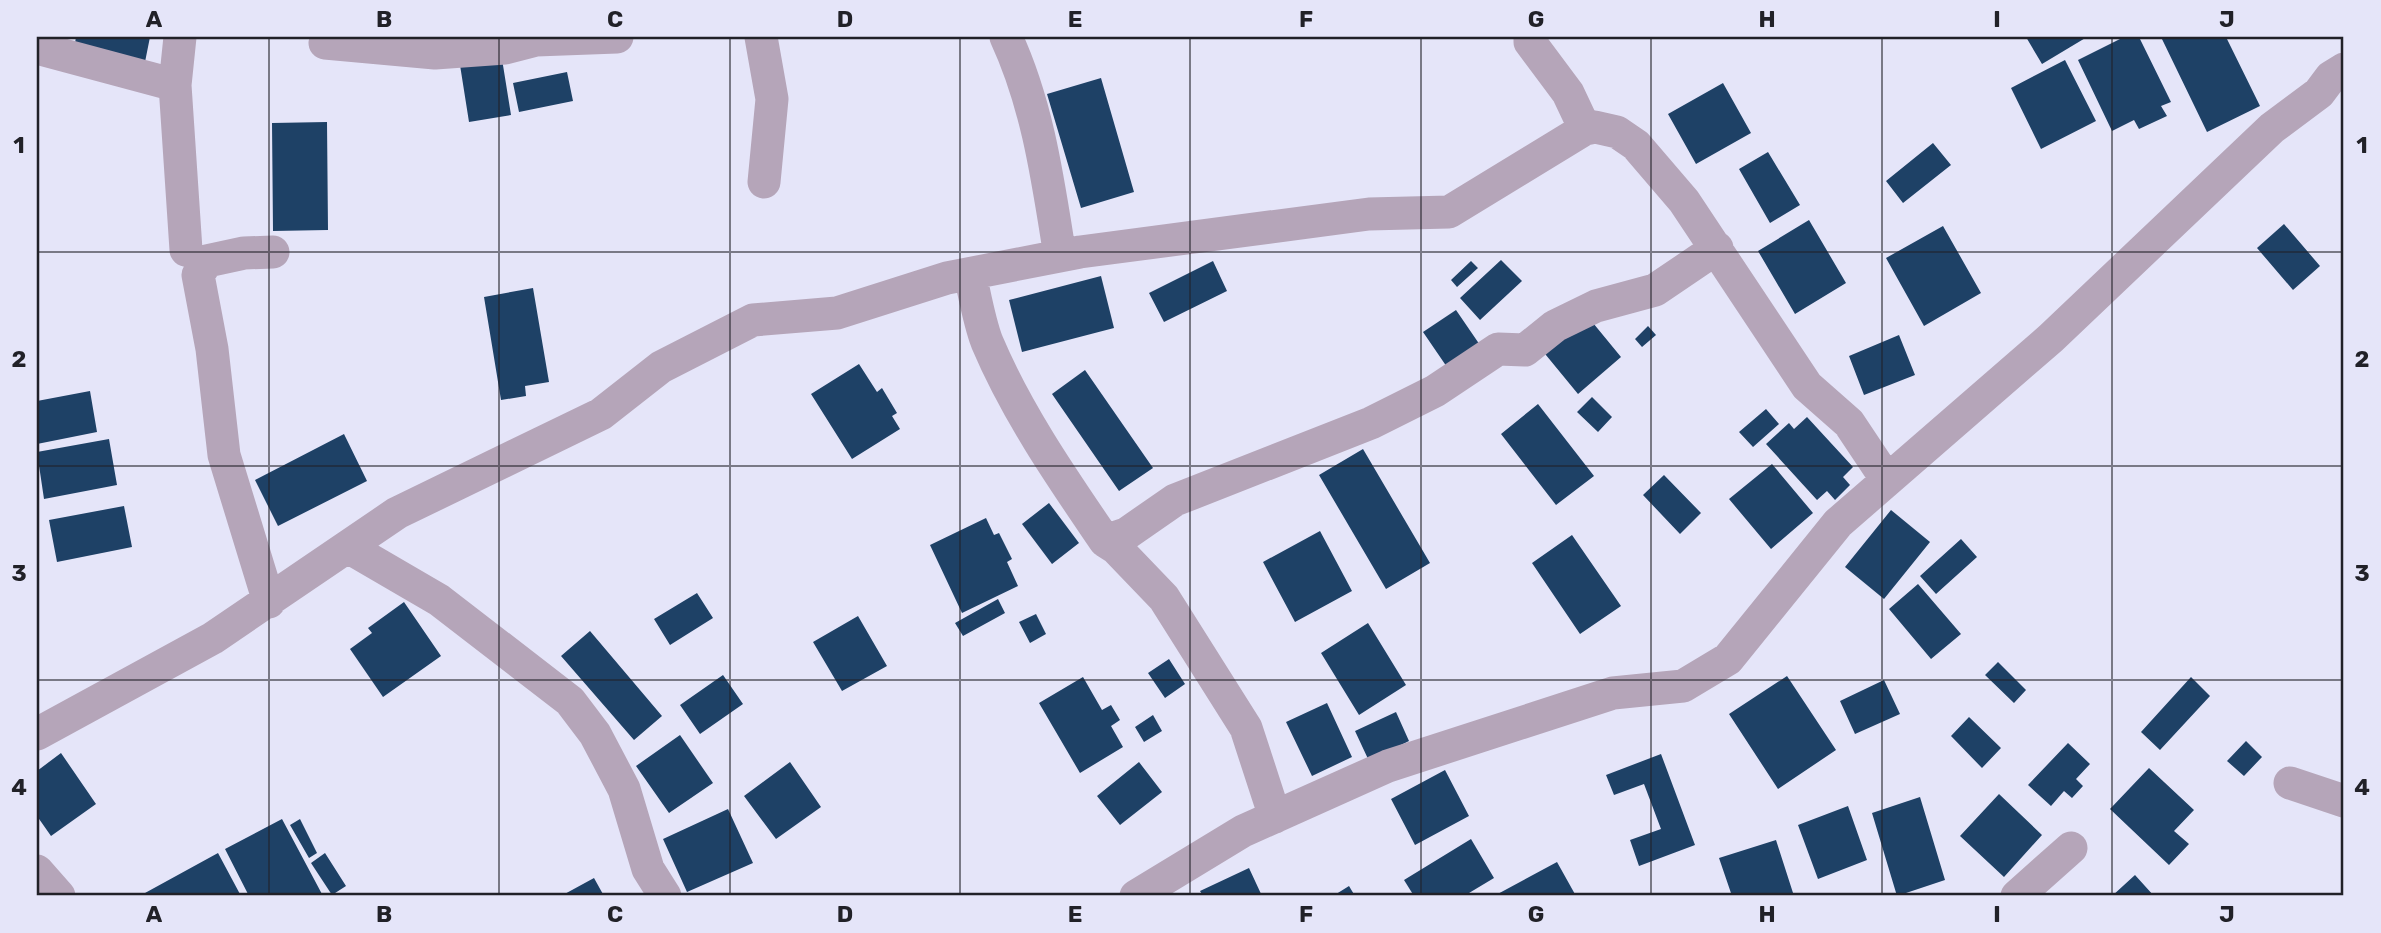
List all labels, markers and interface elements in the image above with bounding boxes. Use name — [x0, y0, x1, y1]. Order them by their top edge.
text: A — [146, 5, 163, 33]
text: B — [376, 5, 392, 33]
text: C — [607, 5, 623, 33]
text: D — [837, 5, 853, 33]
text: E — [1068, 5, 1082, 33]
text: F — [1299, 5, 1313, 33]
text: G — [1528, 5, 1544, 33]
text: H — [1758, 5, 1776, 33]
text: I — [1993, 5, 2001, 33]
text: J — [2219, 5, 2235, 33]
text: 1 — [13, 131, 25, 159]
text: 1 — [2356, 131, 2368, 159]
text: 2 — [12, 345, 26, 373]
text: 2 — [2355, 345, 2369, 373]
text: 3 — [11, 559, 27, 587]
text: 3 — [2354, 559, 2370, 587]
text: 4 — [11, 773, 27, 801]
text: 4 — [2354, 773, 2370, 801]
text: A — [146, 900, 163, 928]
text: B — [376, 900, 392, 928]
text: C — [607, 900, 623, 928]
text: D — [837, 900, 853, 928]
text: E — [1068, 900, 1082, 928]
text: F — [1299, 900, 1313, 928]
text: G — [1528, 900, 1544, 928]
text: H — [1758, 900, 1776, 928]
text: I — [1993, 900, 2001, 928]
text: J — [2219, 900, 2235, 928]

